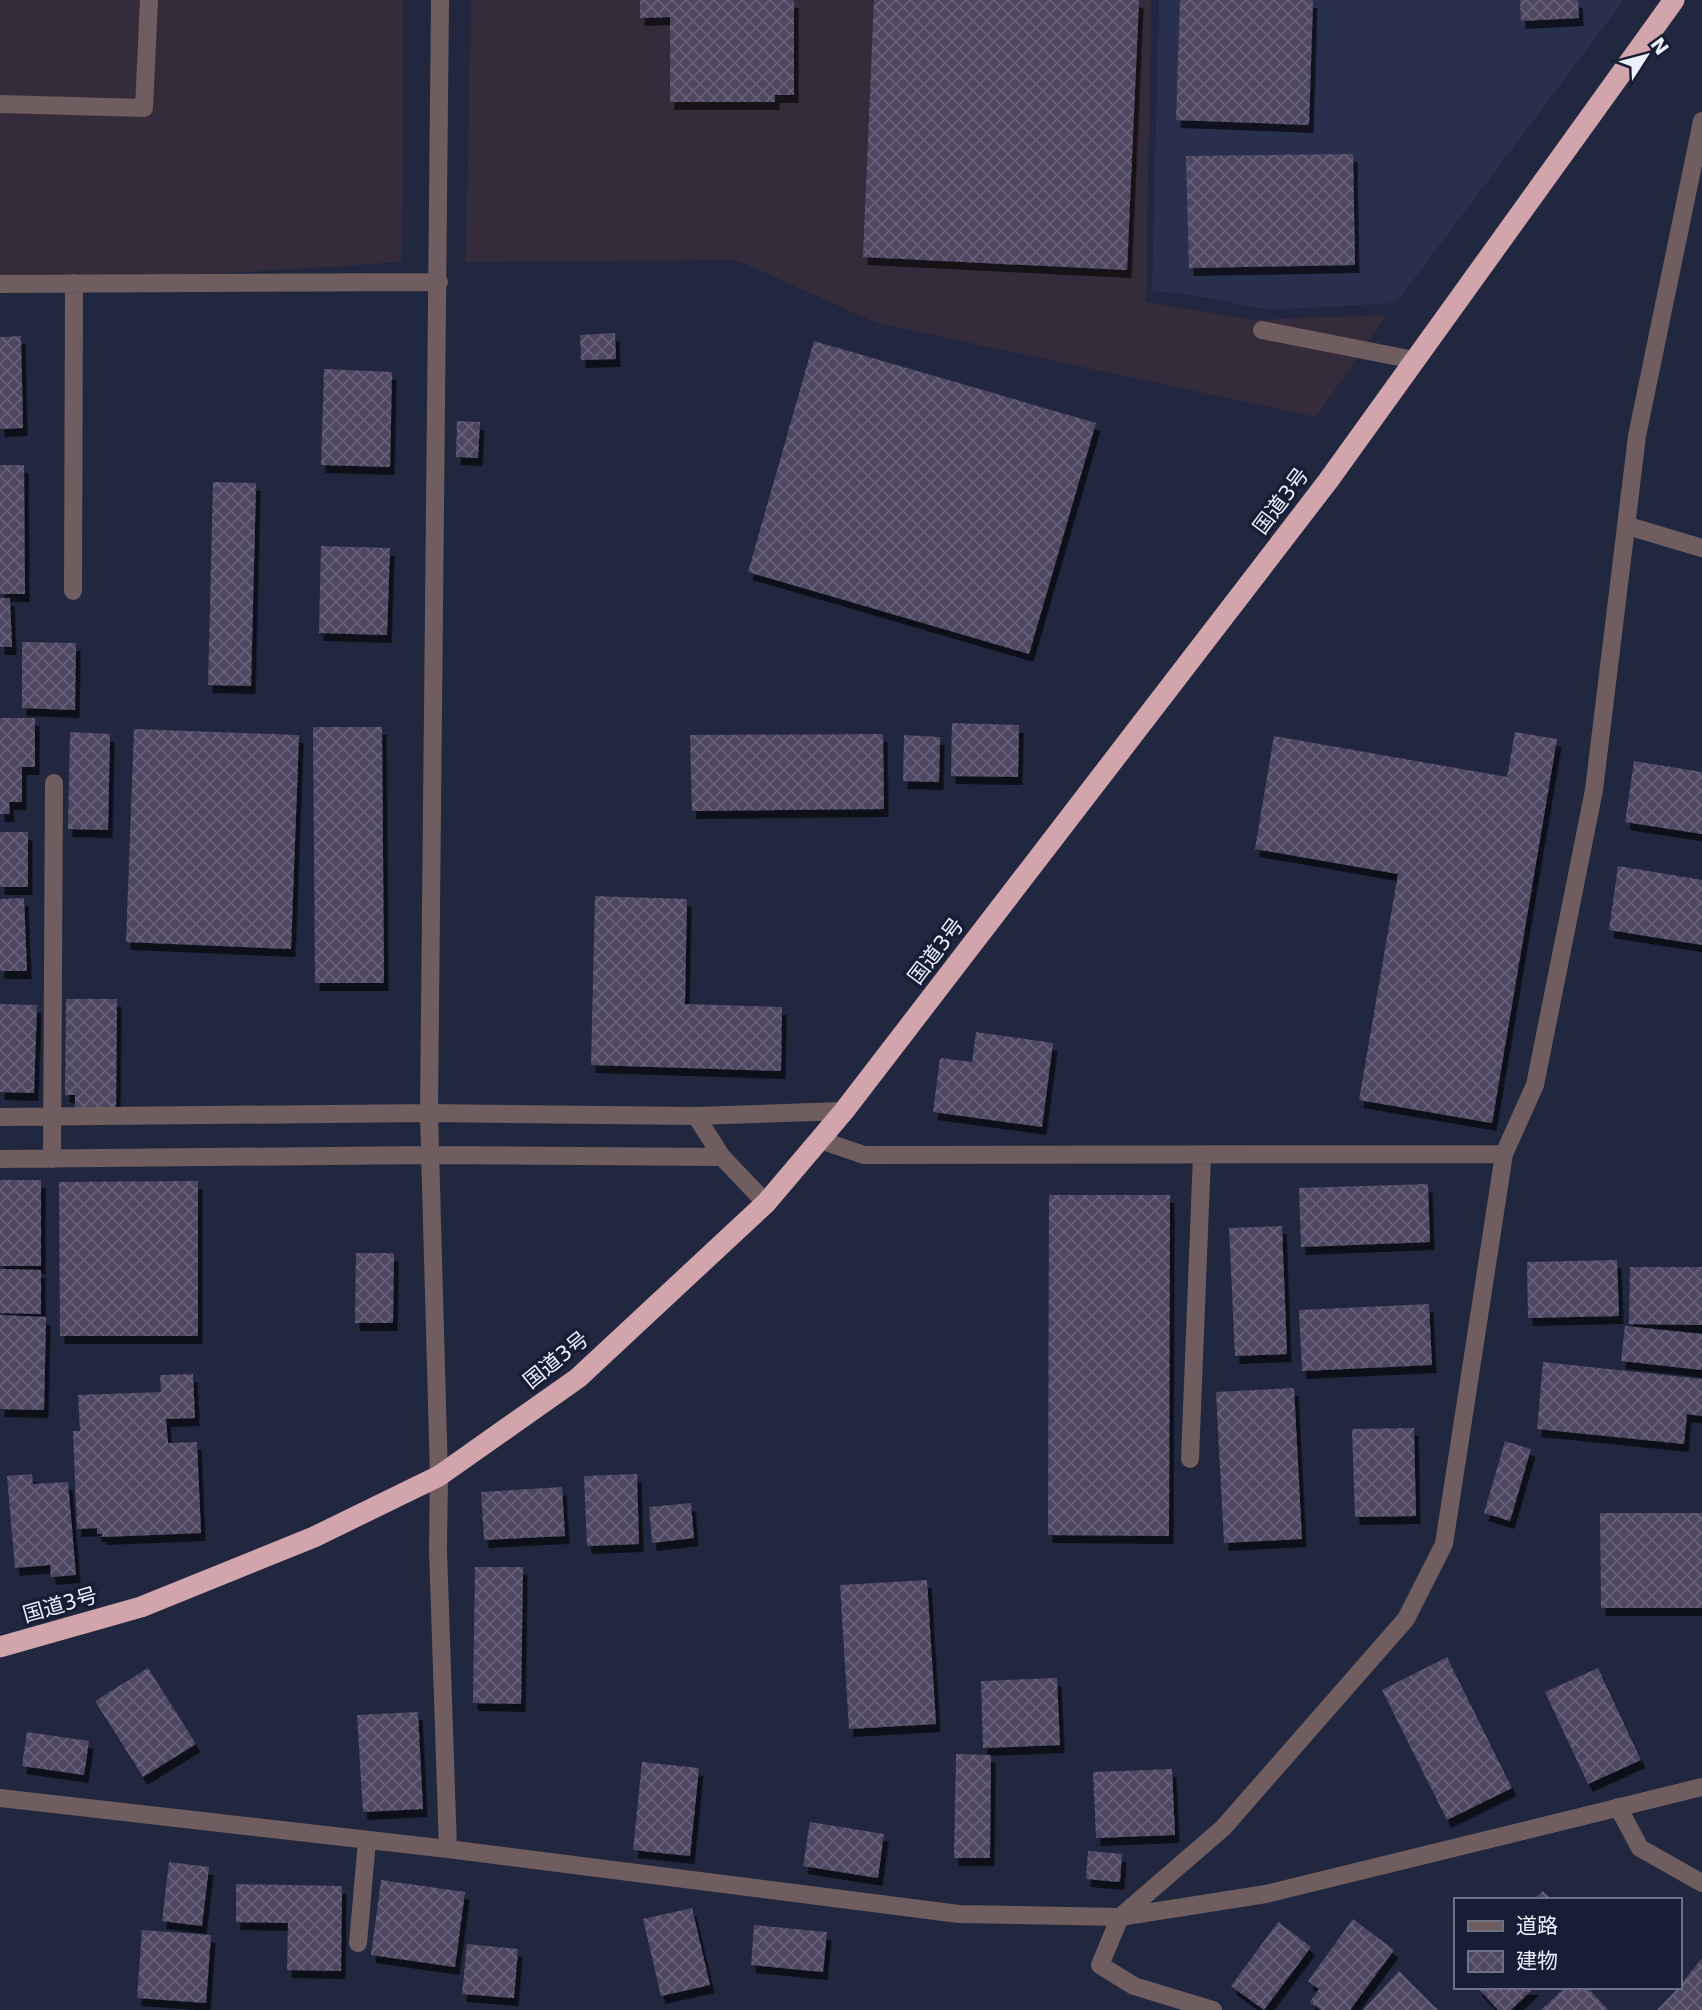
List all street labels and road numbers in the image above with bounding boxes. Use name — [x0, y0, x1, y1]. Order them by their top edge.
street label: 国道3号 — [1248, 463, 1314, 539]
street label: 国道3号 — [903, 913, 969, 989]
street label: 国道3号 — [519, 1327, 593, 1393]
street label: 国道3号 — [20, 1583, 100, 1627]

